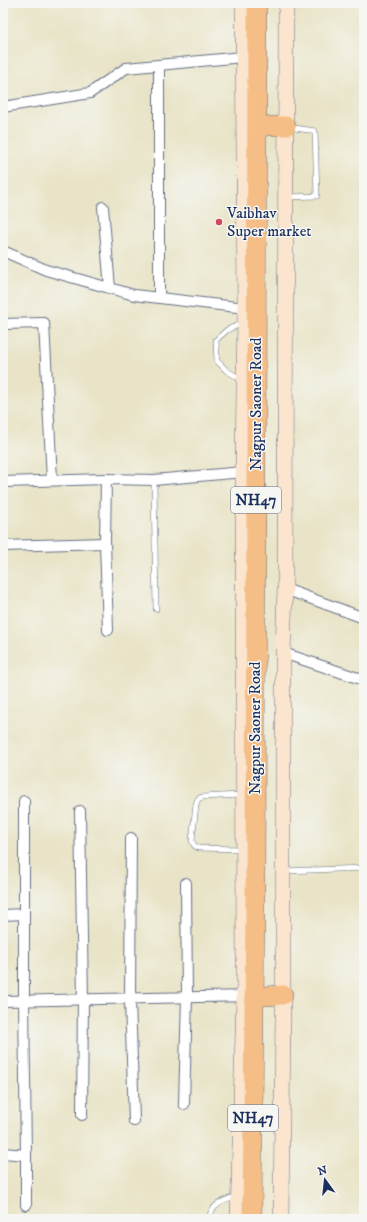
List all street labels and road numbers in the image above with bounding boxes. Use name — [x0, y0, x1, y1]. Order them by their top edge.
street label: Nagpur Saoner Road — [246, 338, 266, 470]
road number: NH47 — [231, 487, 281, 513]
street label: Nagpur Saoner Road — [245, 662, 265, 794]
road number: NH47 — [228, 1105, 278, 1131]

